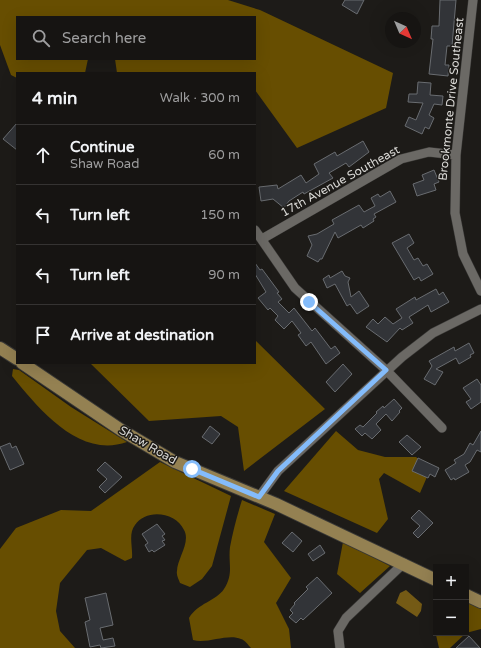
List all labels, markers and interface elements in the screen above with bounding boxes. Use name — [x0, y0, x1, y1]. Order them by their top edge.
north arrow — [385, 12, 421, 48]
search box — [16, 16, 256, 60]
street label: Brookmonte Drive Southeast — [435, 16, 467, 181]
icon: search — [30, 27, 52, 49]
text: Search here — [62, 29, 146, 47]
text: 4 min — [32, 88, 77, 109]
text: Walk · 300 m — [160, 90, 240, 106]
text: Continue — [70, 138, 134, 156]
street label: 17th Avenue Southeast — [278, 142, 402, 220]
icon: ahead — [32, 144, 54, 166]
text: 60 m — [208, 147, 240, 163]
text: Shaw Road — [70, 156, 139, 172]
icon: left — [32, 204, 54, 226]
text: Turn left — [70, 206, 130, 224]
text: 150 m — [200, 207, 240, 223]
icon: left — [32, 264, 54, 286]
text: Turn left — [70, 266, 130, 284]
text: 90 m — [208, 267, 240, 283]
route end — [300, 293, 318, 311]
icon: arrive — [32, 324, 54, 346]
text: Arrive at destination — [70, 326, 214, 344]
street label: Shaw Road — [117, 423, 179, 467]
route start — [183, 460, 201, 478]
map controls — [433, 564, 469, 636]
button: + — [433, 564, 469, 600]
button: − — [433, 600, 469, 636]

